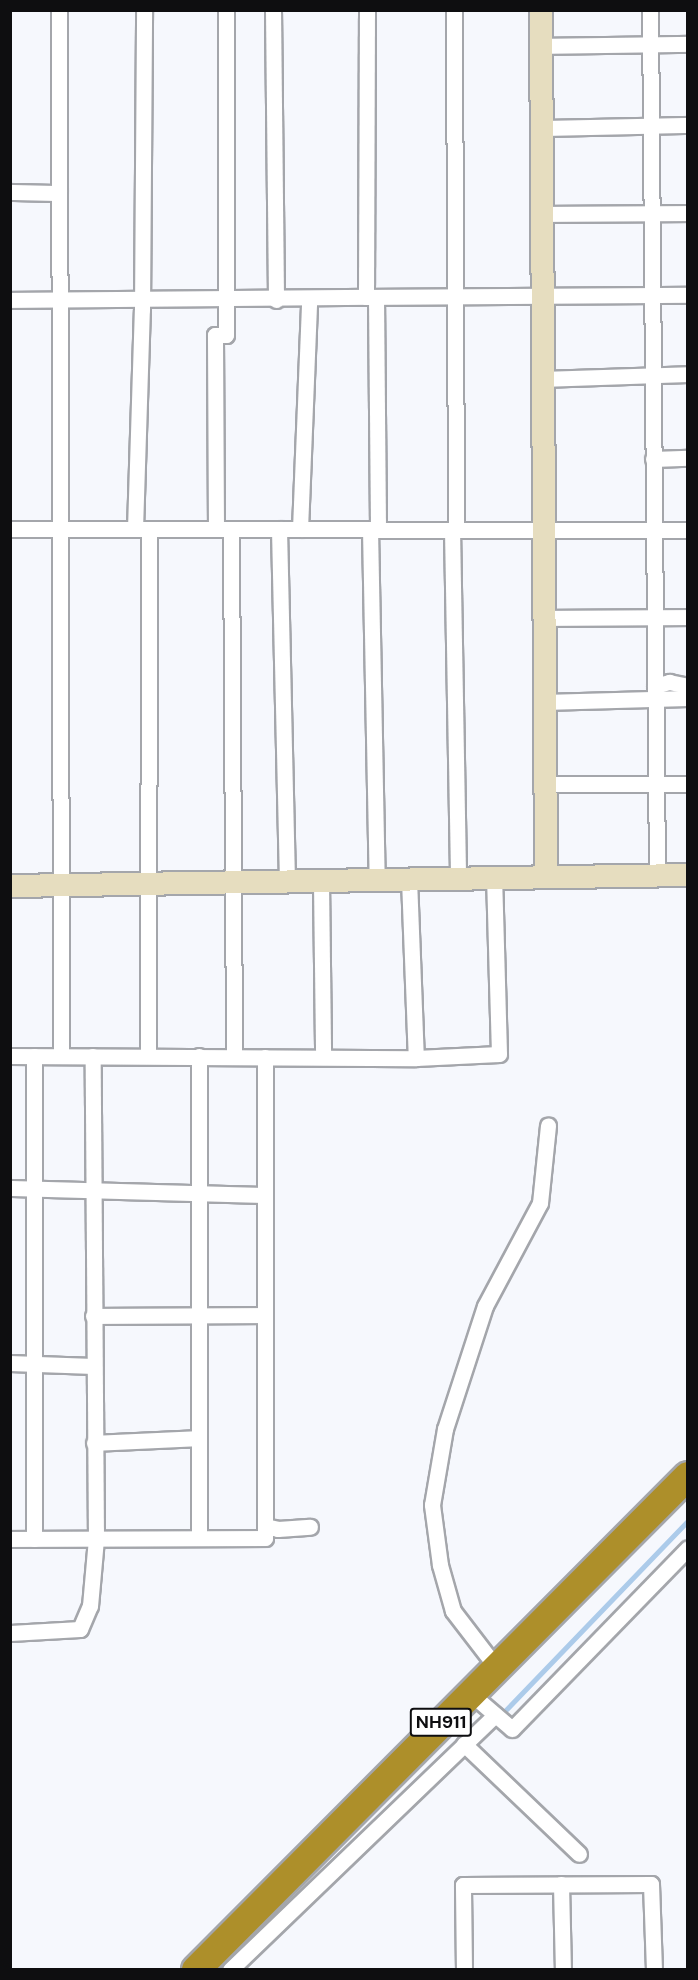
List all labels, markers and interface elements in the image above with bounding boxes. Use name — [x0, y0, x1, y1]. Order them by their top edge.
road number: NH911 — [410, 1707, 472, 1737]

